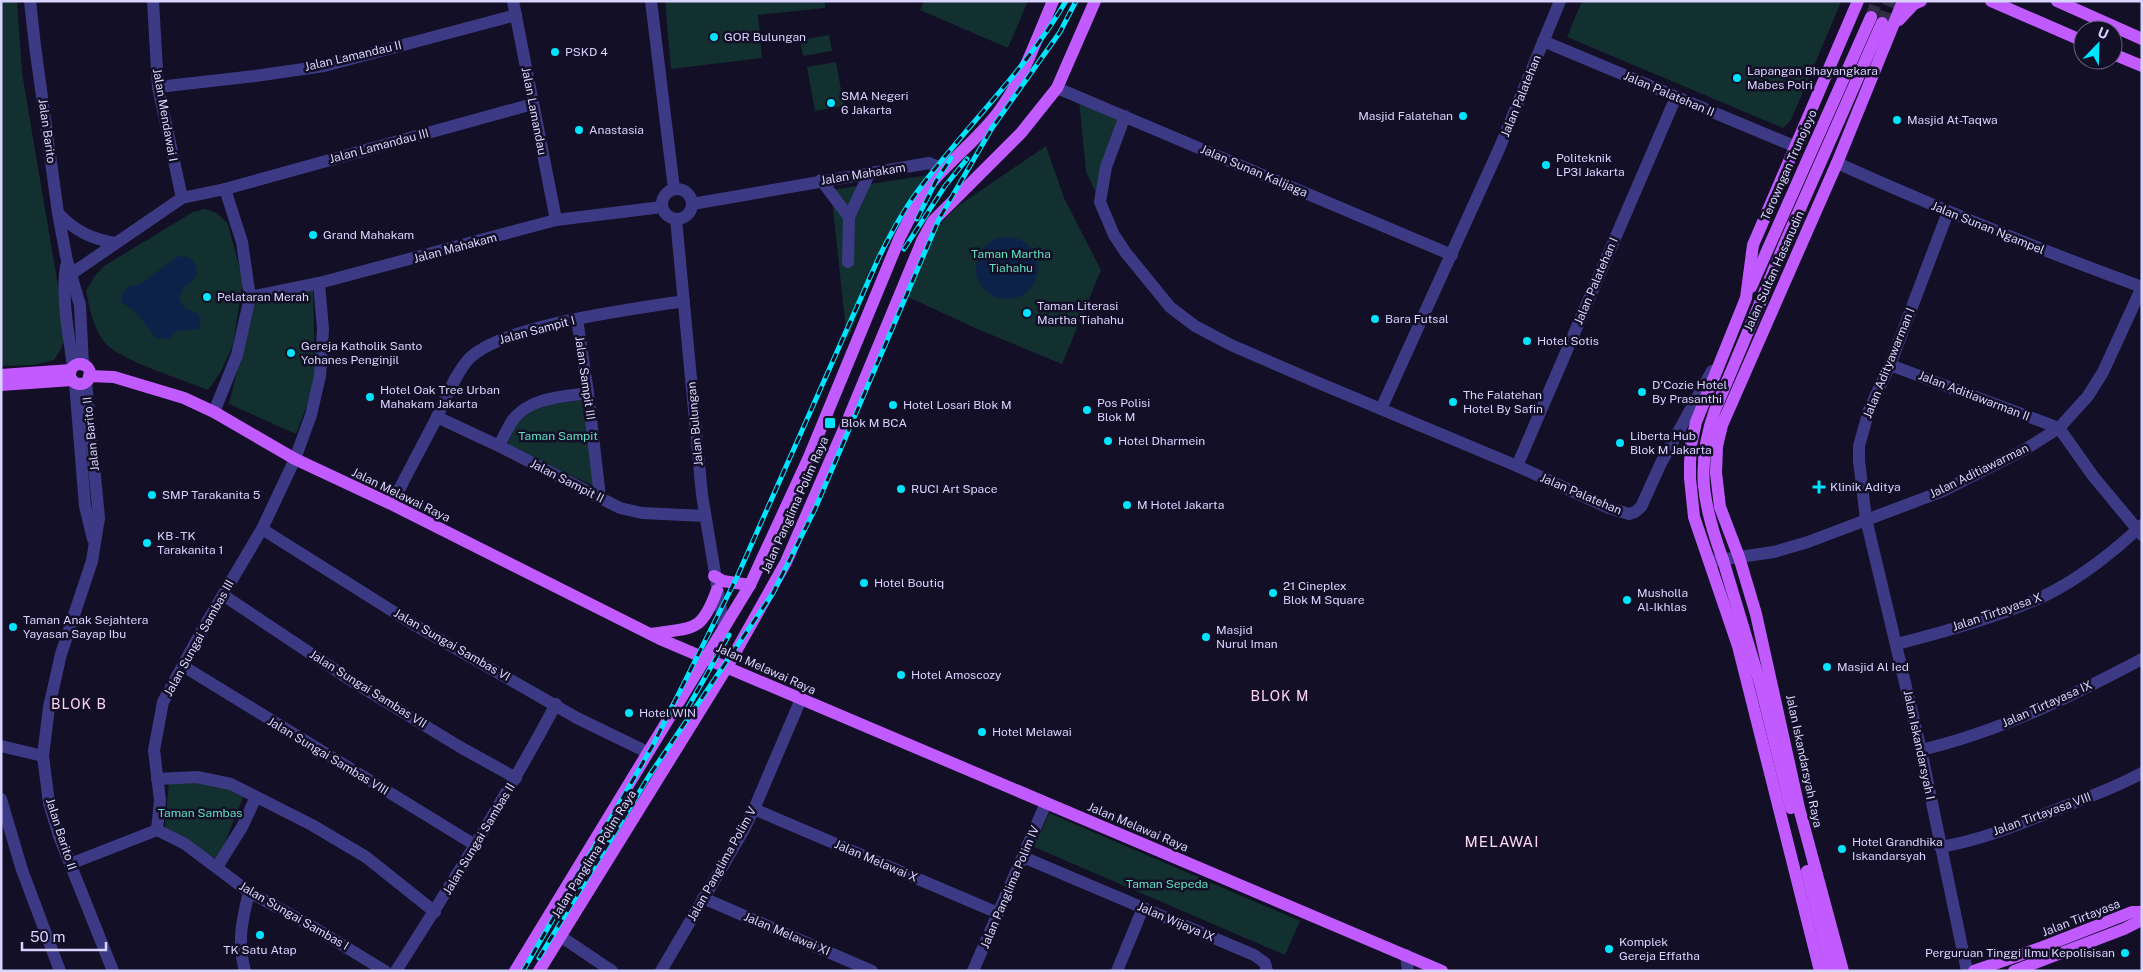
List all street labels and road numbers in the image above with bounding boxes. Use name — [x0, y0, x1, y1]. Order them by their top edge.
street label: Jalan Lamandau II — [303, 38, 403, 74]
street label: Jalan Palatehan — [1498, 53, 1544, 139]
street label: Jalan Lamandau — [519, 66, 549, 156]
street label: Jalan Mendawai I — [150, 67, 180, 163]
street label: Jalan Palatehan II — [1622, 69, 1716, 119]
street label: Jalan Barito — [36, 98, 58, 164]
street label: Terowngan Trunojoyo — [1758, 107, 1820, 222]
street label: Jalan Lamandau III — [328, 126, 430, 166]
street label: Jalan Sunan Kalijaga — [1198, 142, 1310, 200]
street label: Jalan Mahakam — [820, 160, 906, 188]
street label: Jalan Sunan Ngampel — [1929, 199, 2047, 257]
street label: Jalan Sultan Hasanudin — [1741, 209, 1807, 333]
street label: Jalan Mahakam — [412, 230, 498, 266]
street label: Jalan Palatehan I — [1571, 235, 1621, 327]
street label: Jalan Adityawarman I — [1860, 306, 1918, 420]
street label: Jalan Sampit I — [498, 313, 576, 347]
street label: Jalan Sampit III — [572, 335, 598, 421]
street label: Jalan Aditiawarman II — [1916, 368, 2032, 424]
street label: Jalan Bulungan — [684, 381, 706, 467]
street label: Jalan Barito II — [80, 396, 102, 472]
street label: Jalan Panglima Polim Raya — [759, 435, 831, 575]
street label: Jalan Aditiawarman — [1927, 441, 2031, 501]
street label: Jalan Sampit II — [528, 456, 606, 506]
street label: Jalan Melawai Raya — [349, 465, 453, 525]
street label: Jalan Palatehan — [1538, 471, 1624, 518]
street label: Jalan Sungai Sambas III — [161, 577, 237, 699]
street label: Jalan Tirtayasa X — [1950, 590, 2044, 634]
street label: Jalan Sungai Sambas VI — [391, 606, 513, 684]
street label: Jalan Melawai Raya — [714, 641, 818, 697]
street label: Jalan Sungai Sambas VII — [307, 647, 429, 731]
street label: Jalan Tirtayasa IX — [2000, 678, 2094, 730]
street label: Jalan Iskandarsyah I — [1901, 689, 1937, 801]
street label: Jalan Iskandarsyah Raya — [1783, 693, 1825, 829]
street label: Jalan Sungai Sambas VIII — [265, 714, 391, 798]
street label: Jalan Sungai Sambas II — [440, 781, 518, 897]
street label: Jalan Panglima Polim Raya — [549, 788, 639, 920]
street label: Jalan Tirtayasa VIII — [1991, 790, 2093, 838]
street label: Jalan Barito II — [43, 796, 79, 872]
street label: Jalan Melawai Raya — [1086, 799, 1190, 855]
street label: Jalan Panglima Polim V — [685, 804, 759, 924]
street label: Jalan Panglima Polim IV — [978, 823, 1042, 951]
street label: Jalan Melawai X — [832, 837, 920, 885]
street label: Jalan Sungai Sambas I — [237, 879, 351, 953]
street label: Jalan Tirtayasa — [2040, 897, 2122, 939]
street label: Jalan Wijaya IX — [1135, 899, 1217, 945]
street label: Jalan Melawai XI — [742, 910, 832, 958]

